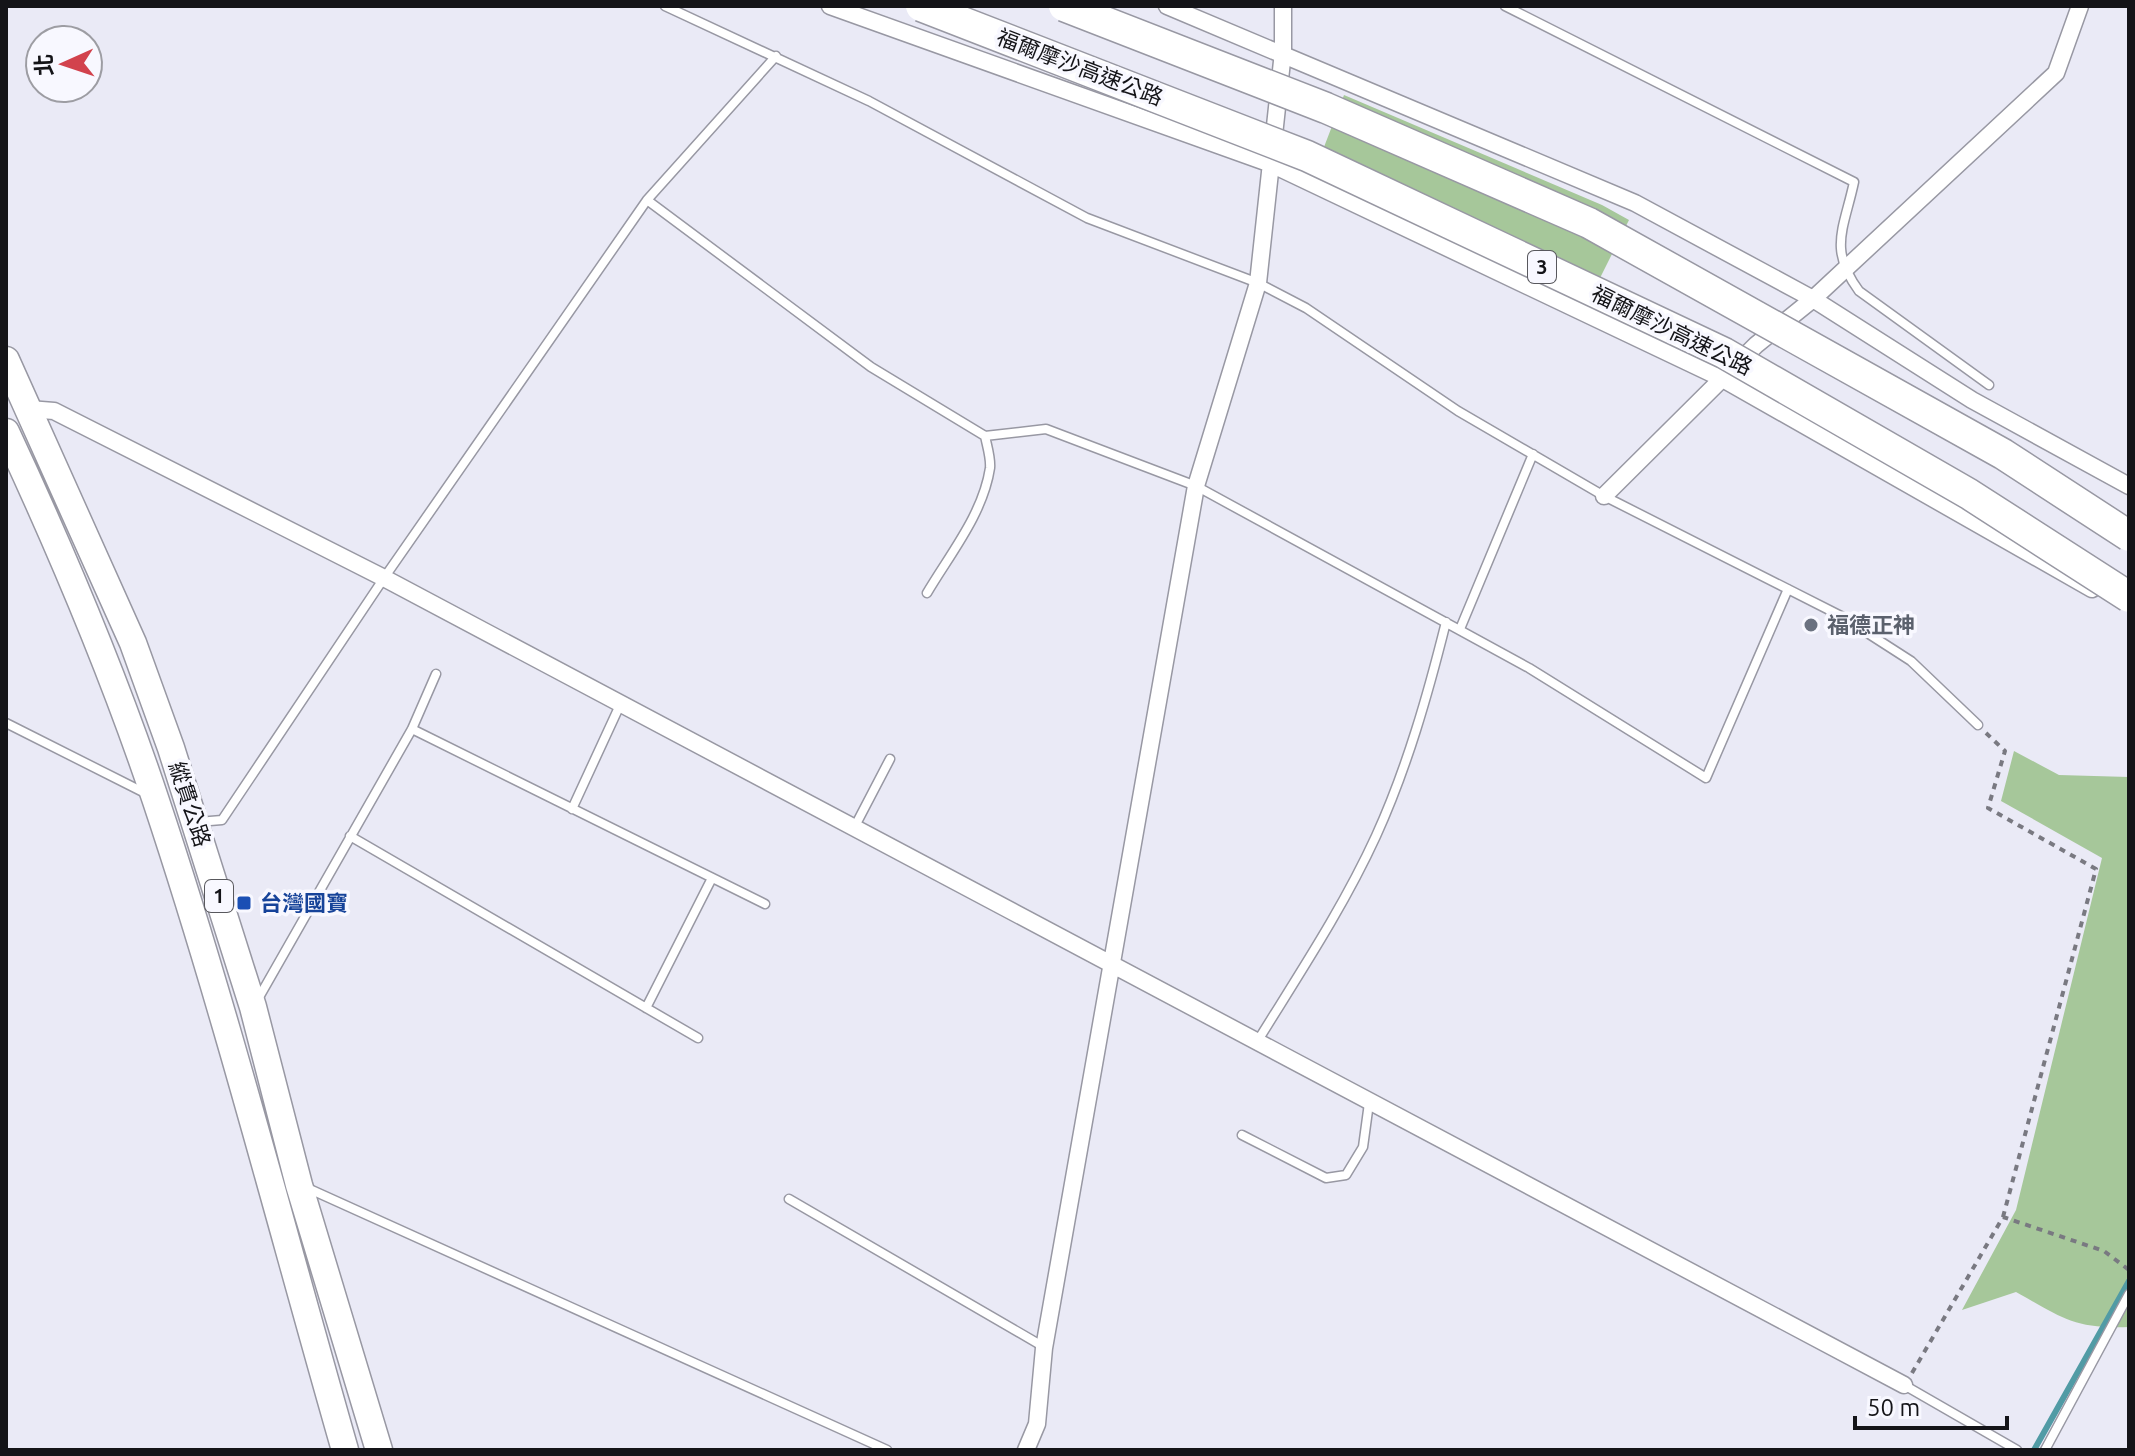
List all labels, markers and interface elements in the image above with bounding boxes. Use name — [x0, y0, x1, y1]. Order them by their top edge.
street label: 福爾摩沙高速公路 — [994, 23, 1167, 110]
north arrow — [24, 24, 104, 104]
text: 北 — [30, 53, 57, 77]
road number: 3 — [1528, 251, 1556, 283]
street label: 福爾摩沙高速公路 — [1588, 280, 1757, 379]
place label: 福德正神 — [1827, 612, 1915, 637]
marker: 福德正神 — [1802, 616, 1820, 634]
street label: 縱貫公路 — [165, 758, 216, 850]
road number: 1 — [205, 880, 233, 912]
place label: 台灣國寶 — [260, 890, 348, 915]
marker: 台灣國寶 — [235, 894, 253, 912]
scale bar — [1855, 1380, 2007, 1430]
text: 50 m — [1867, 1394, 1920, 1421]

